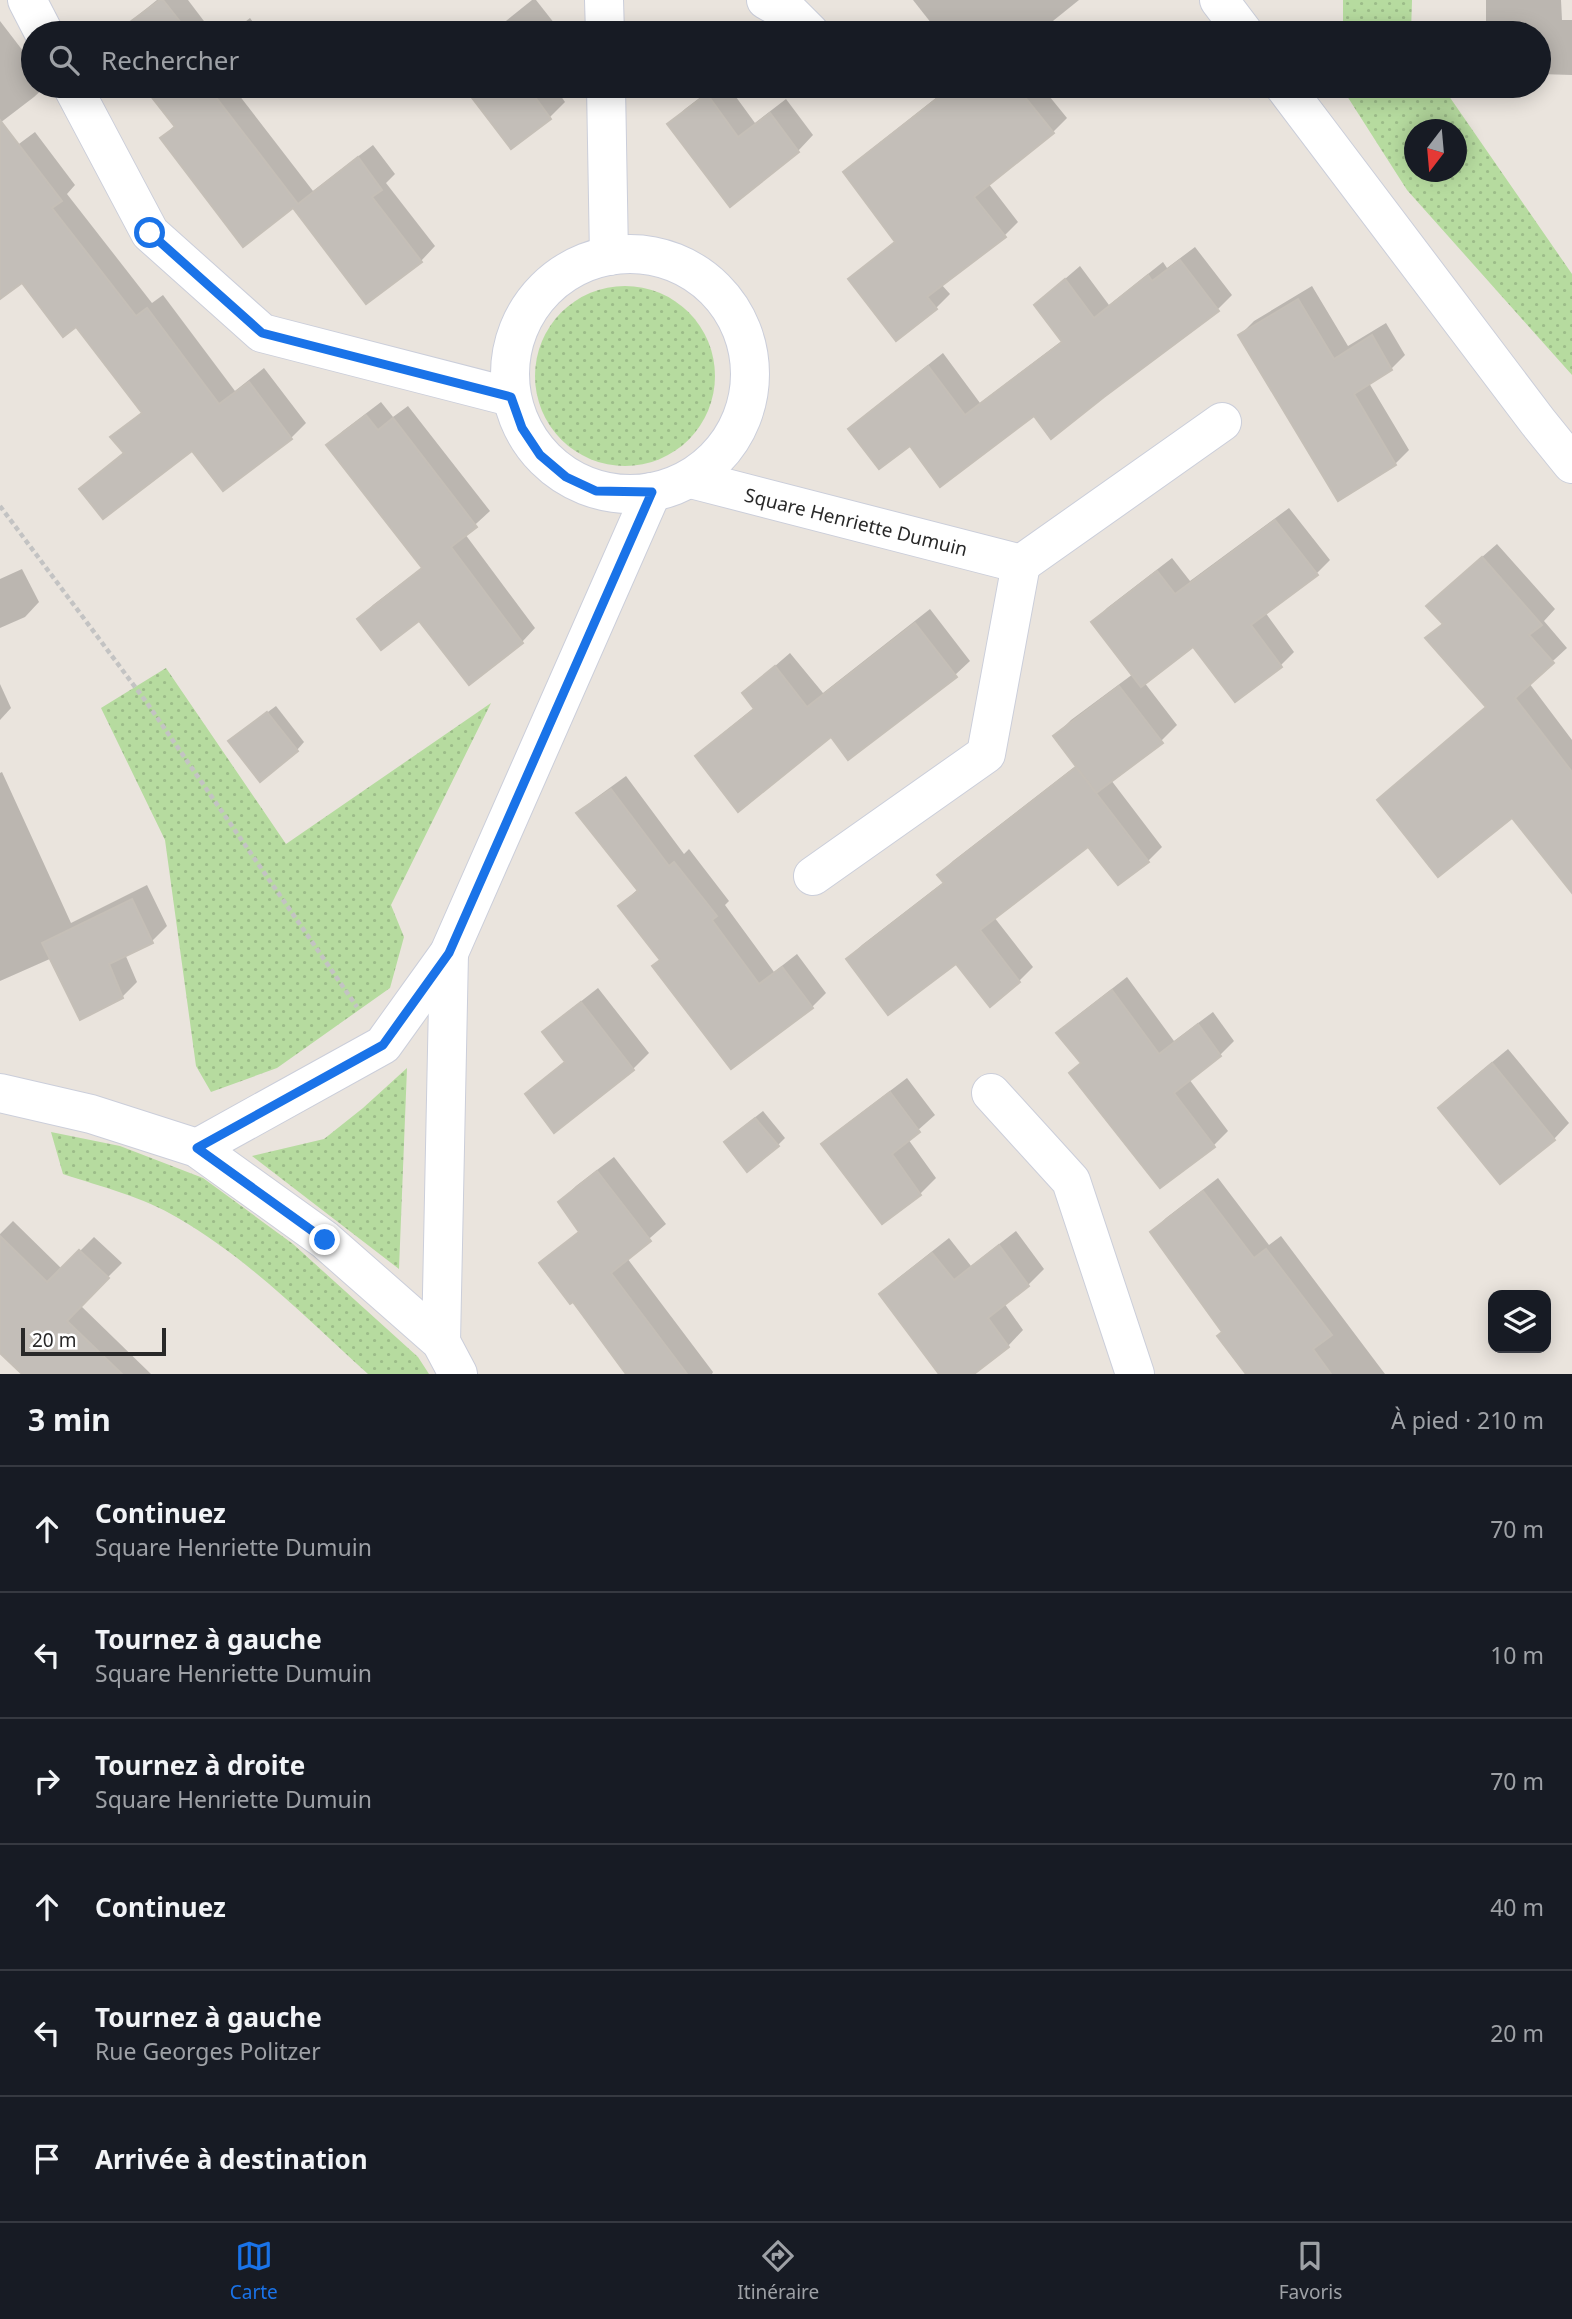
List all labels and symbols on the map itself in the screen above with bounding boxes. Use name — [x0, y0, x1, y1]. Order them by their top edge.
north arrow — [1404, 119, 1467, 182]
route start — [134, 217, 165, 248]
street label: Square Henriette Dumuin — [742, 482, 970, 562]
route end — [309, 1224, 340, 1255]
scale bar — [21, 1325, 166, 1357]

